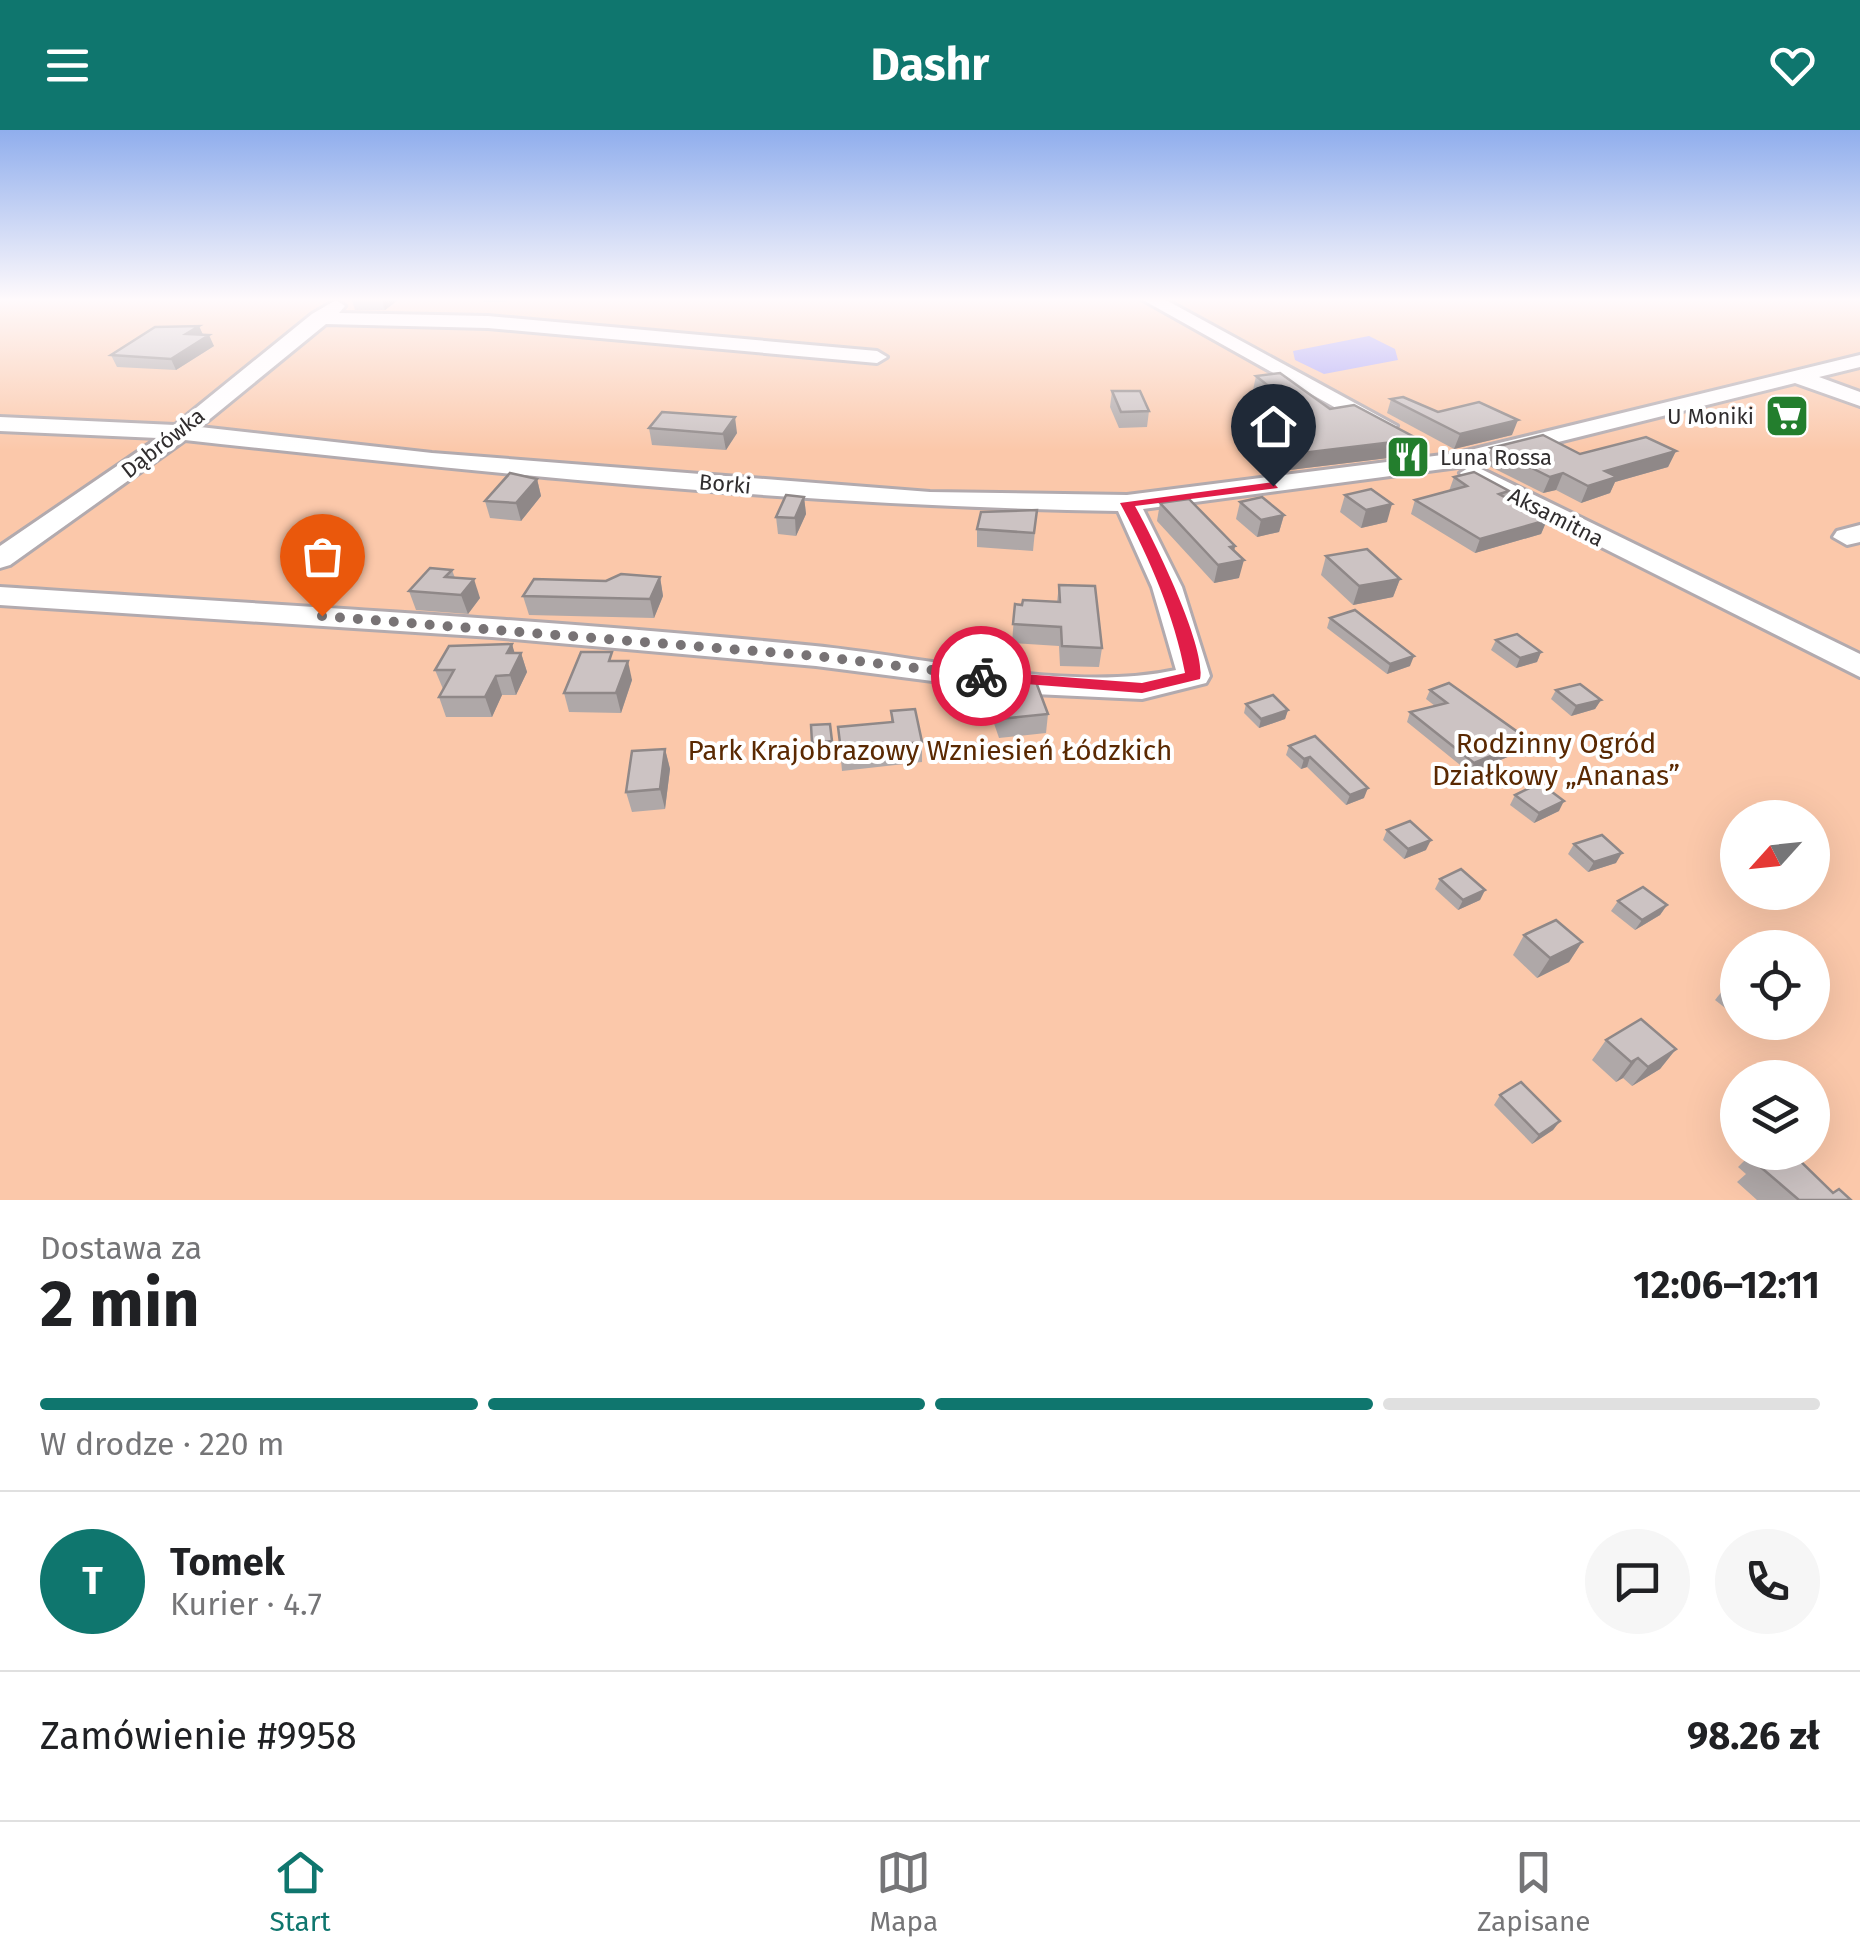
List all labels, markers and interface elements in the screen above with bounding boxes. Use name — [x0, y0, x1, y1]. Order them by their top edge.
icon: menu — [40, 38, 95, 93]
text: Dashr — [871, 38, 989, 92]
icon: heart — [1765, 38, 1820, 93]
pin — [1231, 384, 1316, 487]
supermarket icon: U Moniki — [1764, 393, 1810, 439]
icon: home — [1246, 399, 1301, 454]
street label: Dąbrówka — [116, 402, 210, 484]
place label: U Moniki — [1667, 403, 1754, 430]
restaurant icon: Luna Rossa — [1385, 434, 1431, 480]
place label: Luna Rossa — [1440, 444, 1552, 471]
street label: Borki — [698, 468, 752, 500]
street label: Aksamitna — [1504, 481, 1608, 553]
pin — [280, 514, 365, 617]
icon: bag — [295, 529, 350, 584]
courier — [931, 626, 1031, 726]
icon: bike — [954, 649, 1009, 704]
park label: Rodzinny Ogród Działkowy „Ananas” — [1432, 727, 1680, 792]
park label: Park Krajobrazowy Wzniesień Łódzkich — [687, 734, 1173, 767]
north arrow — [1720, 800, 1830, 910]
map controls — [1720, 800, 1830, 1170]
button: locate — [1720, 930, 1830, 1040]
button: layers — [1720, 1060, 1830, 1170]
text: Dostawa za — [40, 1229, 202, 1267]
text: 12:06–12:11 — [1633, 1262, 1820, 1308]
text: 2 min — [40, 1265, 200, 1343]
text: W drodze · 220 m — [40, 1425, 285, 1463]
button: chat — [1585, 1529, 1690, 1634]
button: phone — [1715, 1529, 1820, 1634]
text: Tomek — [170, 1539, 285, 1585]
text: T — [82, 1558, 103, 1604]
text: Kurier · 4.7 — [170, 1585, 322, 1623]
text: Zamówienie #9958 — [40, 1713, 357, 1759]
text: 98.26 zł — [1687, 1713, 1820, 1759]
tab: Start — [269, 1845, 331, 1938]
tab: Mapa — [870, 1845, 938, 1938]
tab: Zapisane — [1477, 1845, 1591, 1938]

